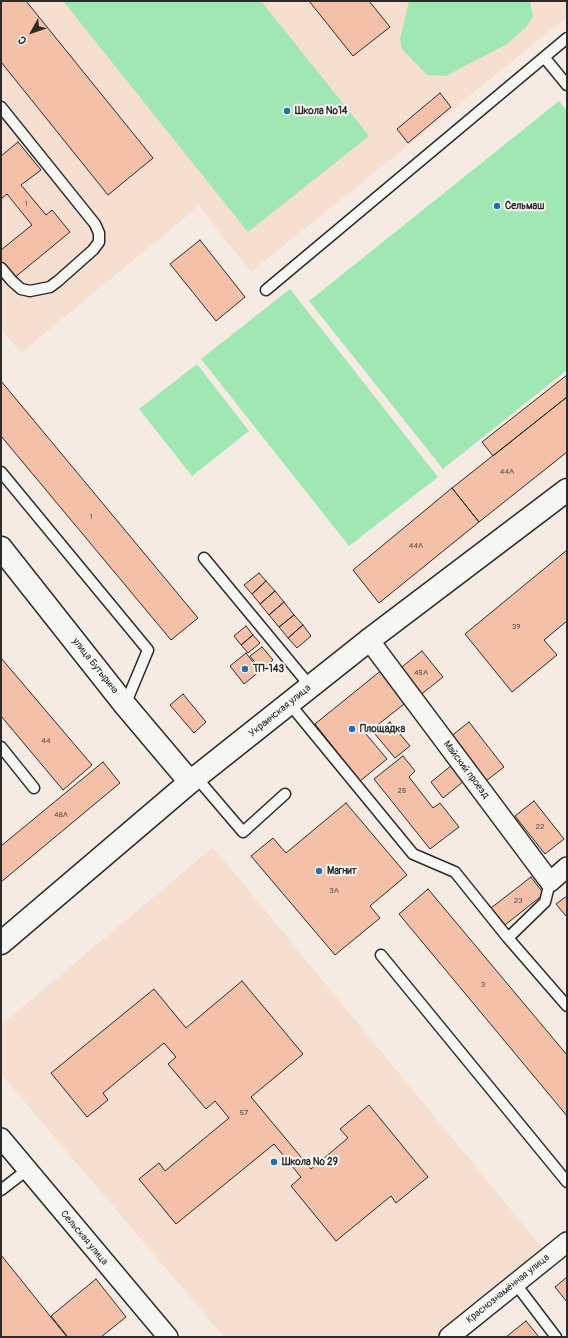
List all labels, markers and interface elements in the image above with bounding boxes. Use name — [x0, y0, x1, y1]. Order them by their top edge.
north arrow — [12, 12, 52, 52]
text: С — [15, 33, 30, 47]
place label: Школа №14 — [295, 105, 348, 117]
marker: Школа №14 — [282, 106, 292, 116]
house number: 1 — [24, 199, 28, 209]
place label: Сельмаш — [505, 200, 544, 212]
marker: Сельмаш — [492, 201, 502, 211]
house number: 44А — [500, 467, 514, 477]
house number: 1 — [89, 512, 93, 522]
house number: 44А — [409, 541, 423, 551]
house number: 39 — [512, 622, 520, 632]
street label: улица Бутырина — [69, 636, 121, 696]
place label: ТП-143 — [253, 663, 284, 675]
marker: ТП-143 — [240, 664, 250, 674]
house number: 45А — [414, 668, 428, 678]
street label: Украинская улица — [246, 682, 314, 740]
place label: Площадка — [360, 723, 405, 735]
marker: Площадка — [347, 724, 357, 734]
house number: 44 — [41, 736, 51, 746]
street label: Майский проезд — [440, 739, 492, 801]
house number: 25 — [398, 786, 406, 796]
house number: 48А — [54, 810, 68, 820]
house number: 22 — [536, 822, 544, 832]
place label: Магнит — [327, 865, 357, 877]
marker: Магнит — [314, 866, 324, 876]
house number: 3А — [329, 886, 339, 896]
house number: 23 — [514, 896, 522, 906]
house number: 3 — [481, 980, 485, 990]
house number: 57 — [240, 1108, 248, 1118]
place label: Школа № 29 — [282, 1156, 338, 1168]
marker: Школа № 29 — [269, 1157, 279, 1167]
street label: Сельская улица — [58, 1208, 110, 1268]
street label: Краснознамённая улица — [464, 1252, 552, 1326]

